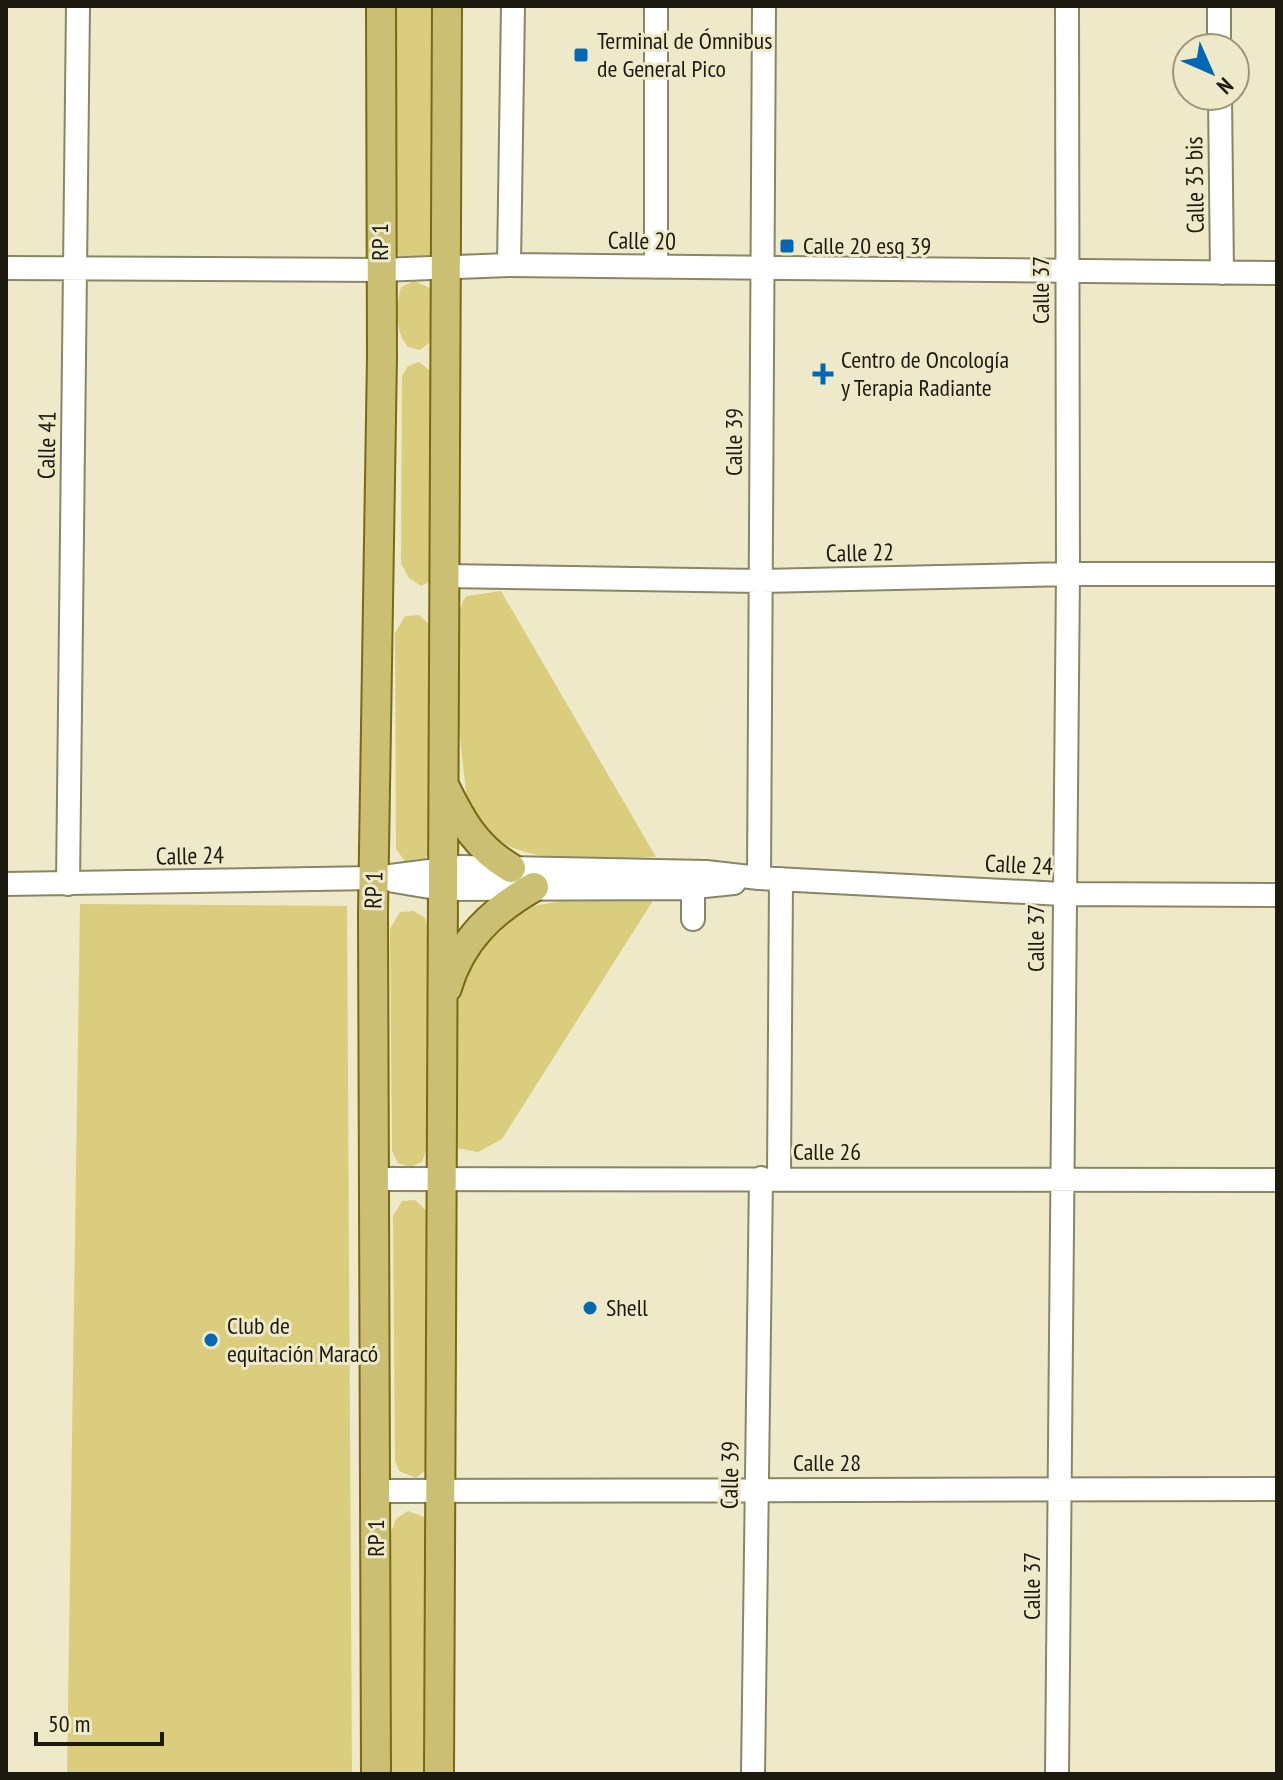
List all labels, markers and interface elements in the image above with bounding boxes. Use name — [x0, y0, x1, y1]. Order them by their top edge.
place label: Terminal de Ómnibus de General Pico — [597, 25, 772, 84]
north arrow — [1171, 32, 1251, 112]
marker: Terminal de Ómnibus de General Pico — [572, 46, 590, 64]
text: N — [1211, 72, 1239, 100]
street label: Calle 35 bis — [1178, 136, 1211, 234]
street label: RP 1 — [364, 223, 395, 261]
street label: Calle 20 — [608, 224, 676, 257]
place label: Calle 20 esq 39 — [803, 230, 931, 261]
marker: Calle 20 esq 39 — [778, 237, 796, 255]
street label: Calle 37 — [1025, 256, 1056, 324]
place label: Centro de Oncología y Terapia Radiante — [841, 344, 1009, 403]
marker: Centro de Oncología y Terapia Radiante — [812, 363, 834, 385]
street label: Calle 39 — [718, 408, 749, 476]
street label: Calle 41 — [30, 411, 63, 479]
street label: Calle 22 — [826, 536, 894, 569]
street label: Calle 24 — [156, 839, 224, 872]
street label: Calle 24 — [984, 847, 1054, 882]
street label: RP 1 — [357, 871, 390, 909]
street label: Calle 37 — [1020, 904, 1051, 972]
street label: Calle 26 — [793, 1136, 861, 1167]
place label: Shell — [606, 1292, 648, 1323]
marker: Shell — [581, 1299, 599, 1317]
place label: Club de equitación Maracó — [227, 1310, 378, 1369]
marker: Club de equitación Maracó — [202, 1331, 220, 1349]
street label: Calle 39 — [713, 1441, 746, 1509]
street label: Calle 28 — [793, 1447, 861, 1478]
street label: RP 1 — [360, 1519, 391, 1557]
street label: Calle 37 — [1016, 1552, 1047, 1620]
scale bar — [36, 1696, 162, 1746]
text: 50 m — [48, 1708, 90, 1739]

